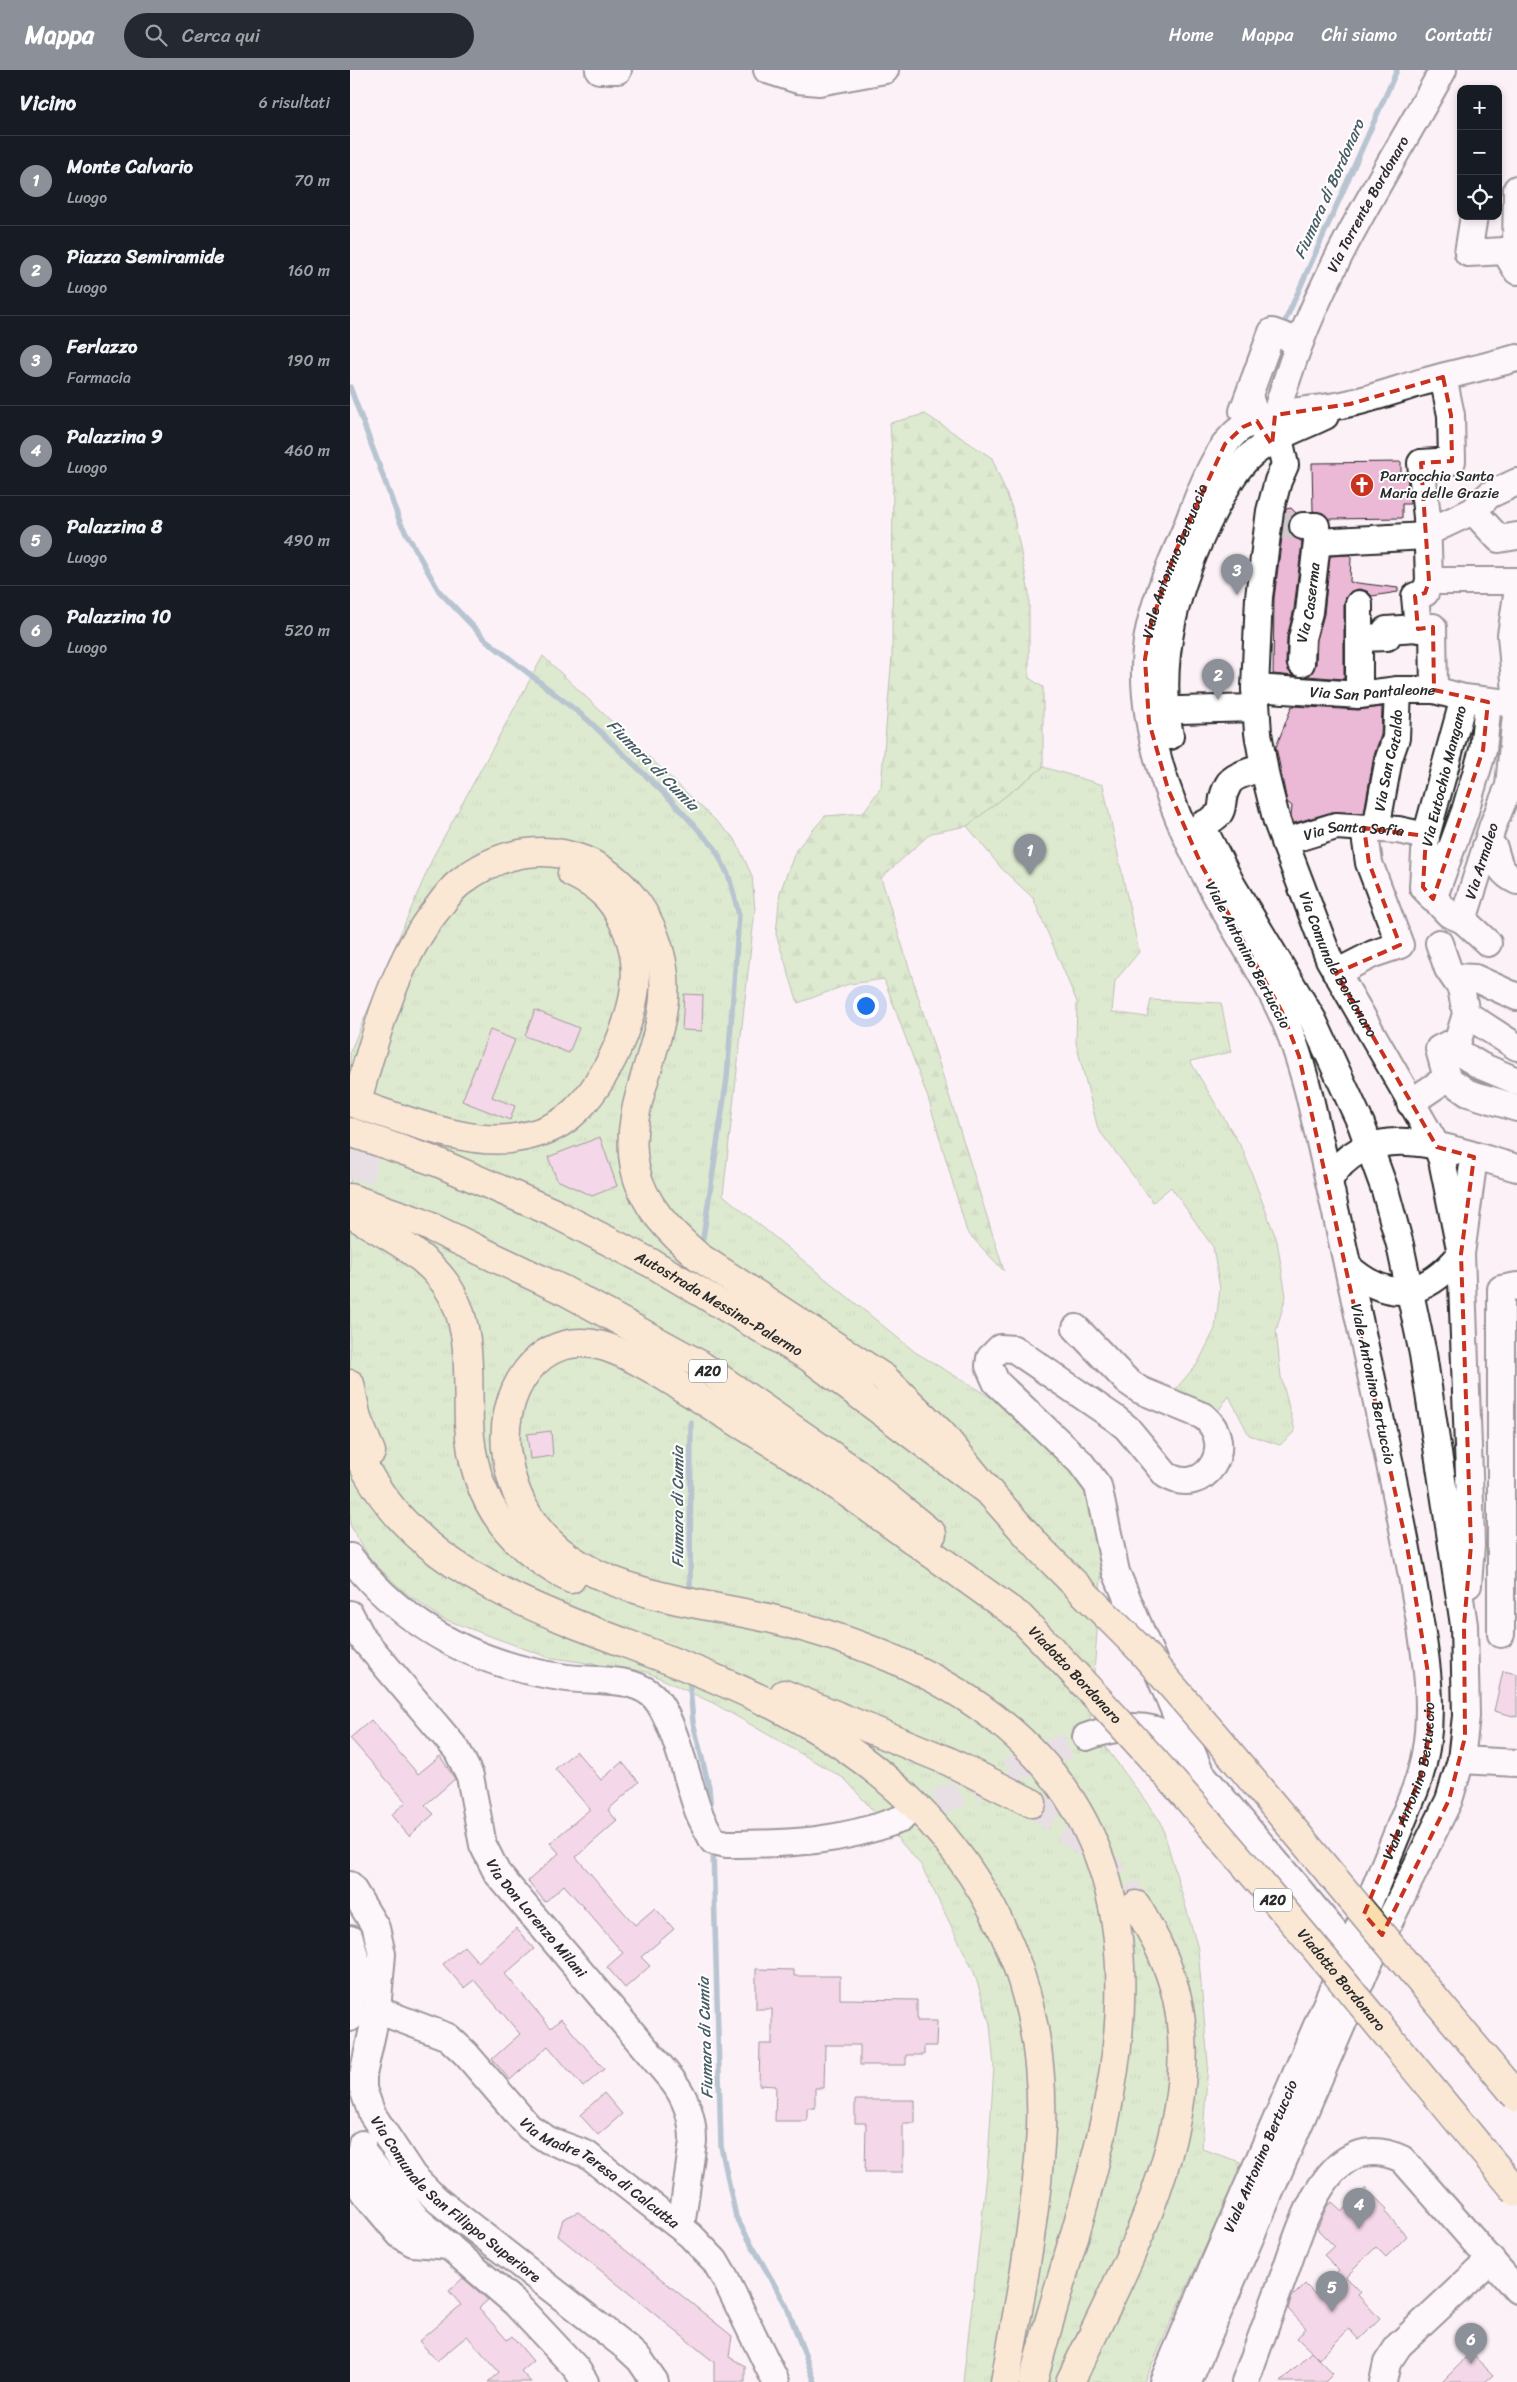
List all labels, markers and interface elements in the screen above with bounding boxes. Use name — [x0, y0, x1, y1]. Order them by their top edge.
search box — [124, 13, 474, 58]
text: Mappa — [25, 14, 94, 56]
text: Cerca qui — [182, 19, 260, 52]
text: Home — [1169, 19, 1214, 51]
text: Mappa — [1242, 19, 1294, 51]
text: Chi siamo — [1322, 19, 1397, 51]
text: Contatti — [1425, 19, 1492, 51]
icon: search — [142, 21, 170, 49]
text: Vicino — [20, 84, 76, 122]
map controls — [1457, 85, 1502, 220]
button: + — [1457, 85, 1502, 130]
text: 6 risultati — [259, 88, 330, 117]
water label: Fiumara di Bordonaro — [1285, 114, 1373, 263]
street label: Via Torrente Bordonaro — [1320, 130, 1416, 277]
button: − — [1457, 130, 1502, 175]
text: Monte Calvario — [67, 150, 193, 183]
text: 1 — [33, 166, 39, 195]
text: 70 m — [294, 166, 330, 195]
button: locate — [1457, 175, 1502, 220]
text: Luogo — [67, 183, 107, 212]
text: Piazza Semiramide — [67, 240, 224, 273]
text: 2 — [31, 256, 41, 285]
text: 160 m — [287, 256, 330, 285]
text: Luogo — [67, 273, 107, 302]
text: Ferlazzo — [67, 330, 137, 363]
text: 3 — [32, 346, 40, 375]
text: 190 m — [287, 346, 330, 375]
text: Farmacia — [67, 363, 131, 392]
text: Palazzina 9 — [67, 420, 163, 453]
text: 4 — [31, 436, 41, 465]
text: 460 m — [284, 436, 330, 465]
text: Luogo — [67, 453, 107, 482]
place label: Parrocchia Santa Maria delle Grazie — [1380, 463, 1500, 506]
church icon: Parrocchia Santa Maria delle Grazie — [1349, 472, 1375, 498]
street label: Viale Antonino Bertuccio — [1135, 479, 1215, 641]
text: Palazzina 8 — [67, 510, 163, 543]
text: 5 — [31, 526, 41, 555]
text: 490 m — [284, 526, 330, 555]
text: Luogo — [67, 543, 107, 572]
pin: 3 — [1221, 554, 1253, 595]
street label: Via Caserma — [1289, 561, 1328, 643]
text: Palazzina 10 — [67, 600, 171, 633]
text: 6 — [31, 616, 41, 645]
text: 520 m — [284, 616, 330, 645]
text: Luogo — [67, 633, 107, 662]
pin: 2 — [1202, 659, 1234, 700]
street label: Via San Pantaleone — [1309, 677, 1436, 708]
street label: Via Eutochio Mangano — [1414, 702, 1474, 849]
street label: Via San Cataldo — [1366, 708, 1410, 813]
water label: Fiumara di Cumia — [600, 712, 707, 819]
street label: Via Santa Sofia — [1300, 813, 1407, 848]
street label: Via Armaleo — [1457, 819, 1506, 903]
pin: 1 — [1014, 834, 1046, 875]
street label: Viale Antonino Bertuccio — [1198, 877, 1298, 1034]
street label: Via Comunale Bordonaro — [1291, 888, 1385, 1043]
your location — [853, 993, 879, 1019]
street label: Autostrada Messina-Palermo — [630, 1243, 808, 1364]
street label: Viale Antonino Bertuccio — [1343, 1301, 1403, 1467]
road number: A20 — [689, 1360, 727, 1382]
water label: Fiumara di Cumia — [663, 1444, 692, 1568]
street label: Viadotto Bordonaro — [1022, 1619, 1129, 1731]
street label: Viale Antonino Bertuccio — [1375, 1702, 1442, 1864]
street label: Via Don Lorenzo Milani — [479, 1854, 594, 1984]
road number: A20 — [1254, 1888, 1292, 1912]
street label: Viadotto Bordonaro — [1291, 1922, 1393, 2038]
water label: Fiumara di Cumia — [688, 1975, 722, 2099]
street label: Viale Antonino Bertuccio — [1216, 2075, 1305, 2237]
street label: Via Comunale San Filippo Superiore — [364, 2110, 547, 2289]
street label: Via Madre Teresa di Calcutta — [513, 2111, 686, 2236]
pin: 4 — [1343, 2188, 1375, 2229]
pin: 5 — [1316, 2271, 1348, 2312]
pin: 6 — [1455, 2323, 1487, 2364]

